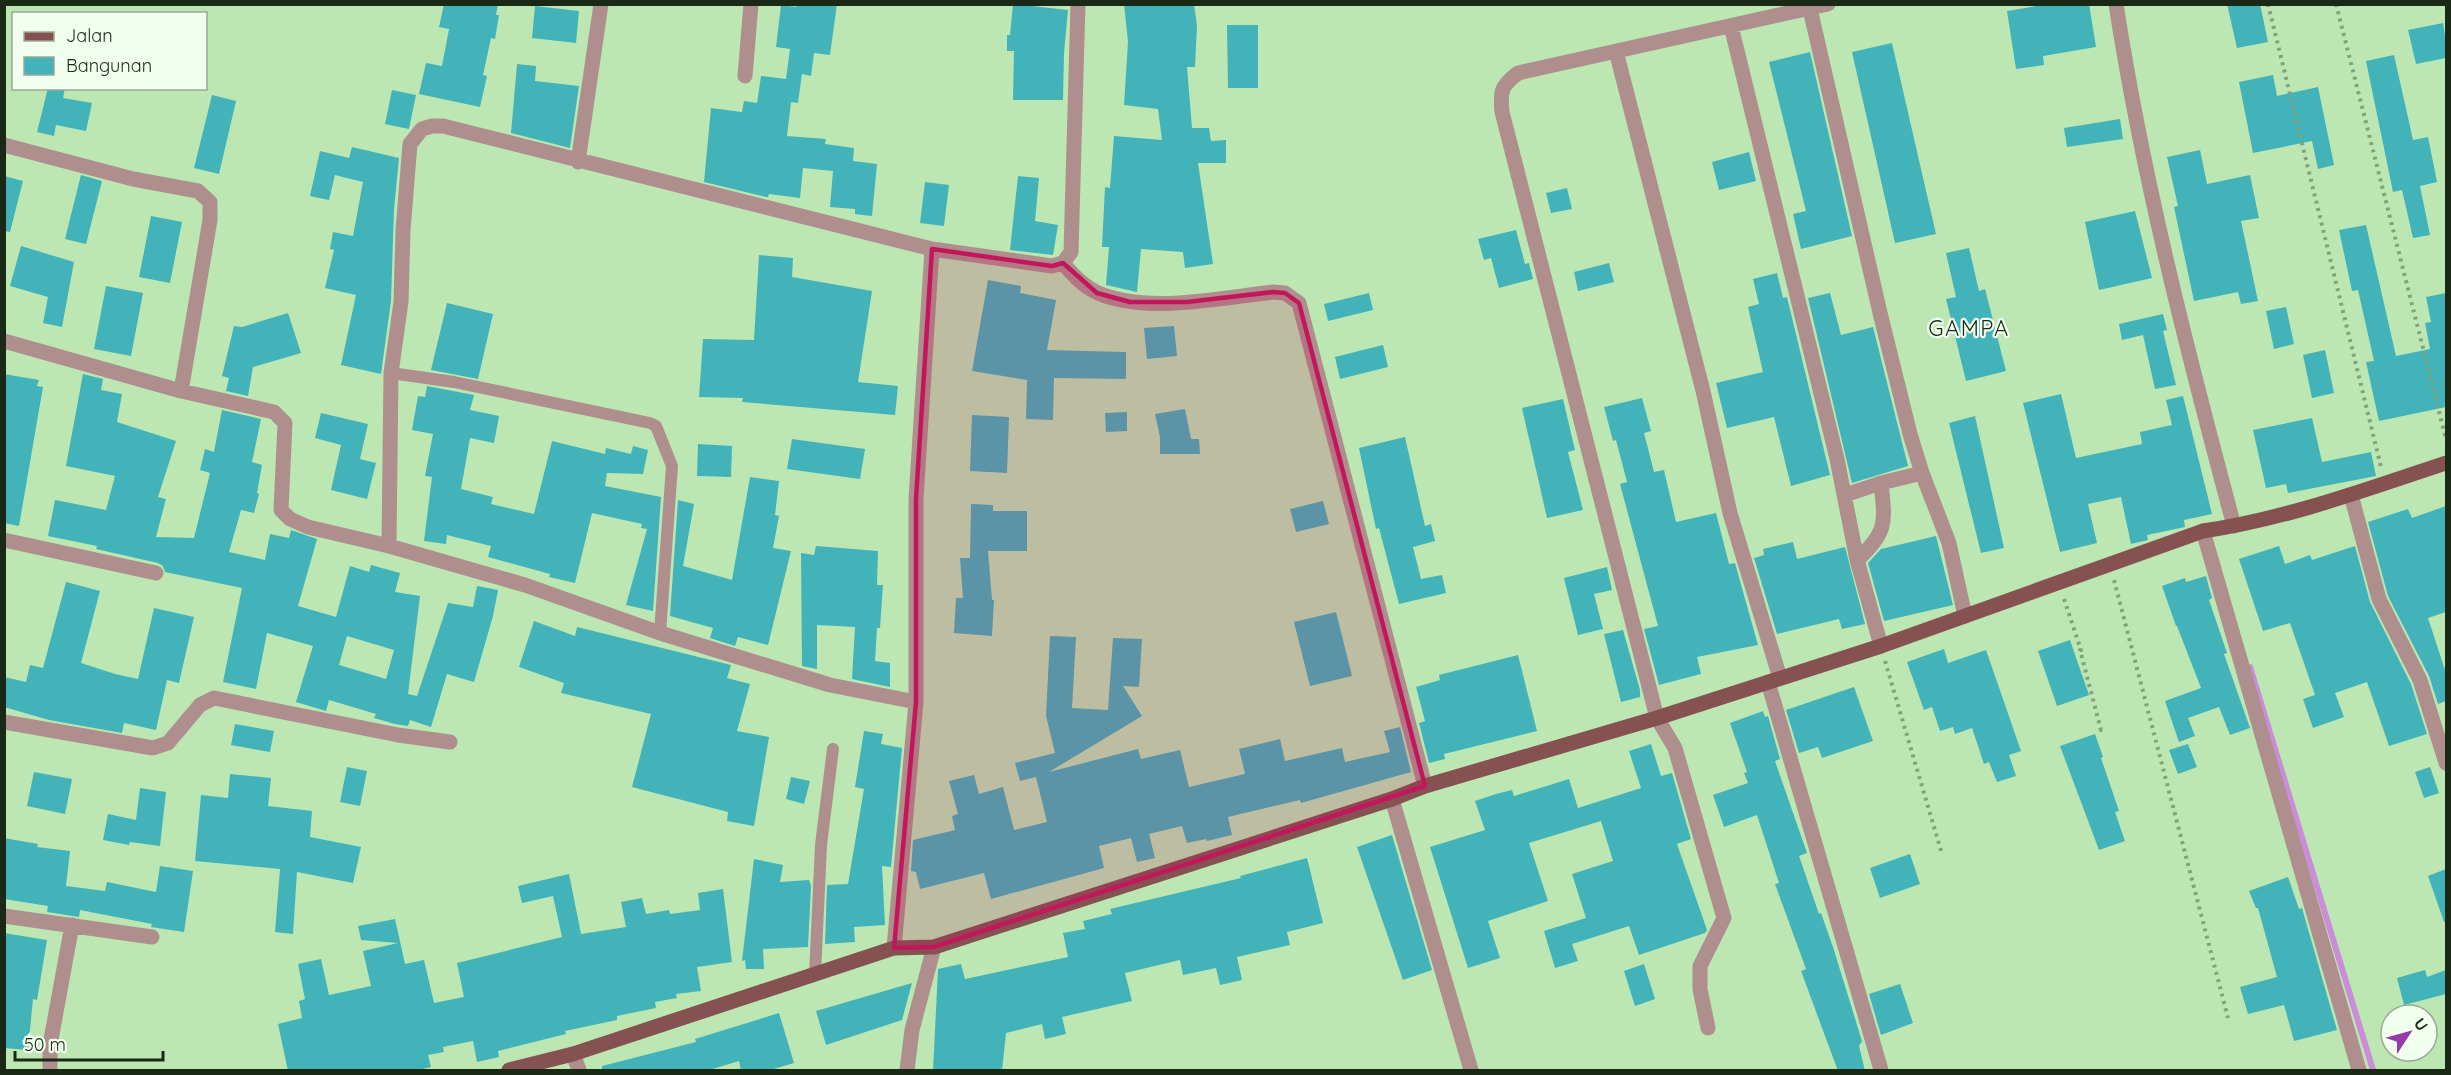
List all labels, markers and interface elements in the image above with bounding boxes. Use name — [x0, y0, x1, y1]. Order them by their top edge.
legend — [12, 12, 207, 90]
text: Jalan — [66, 24, 113, 47]
text: Bangunan — [66, 54, 152, 77]
district label: GAMPA — [1928, 314, 2010, 342]
north arrow — [2379, 1003, 2439, 1063]
text: U — [2410, 1014, 2433, 1035]
scale bar — [15, 1024, 164, 1062]
text: 50 m — [24, 1033, 66, 1056]

